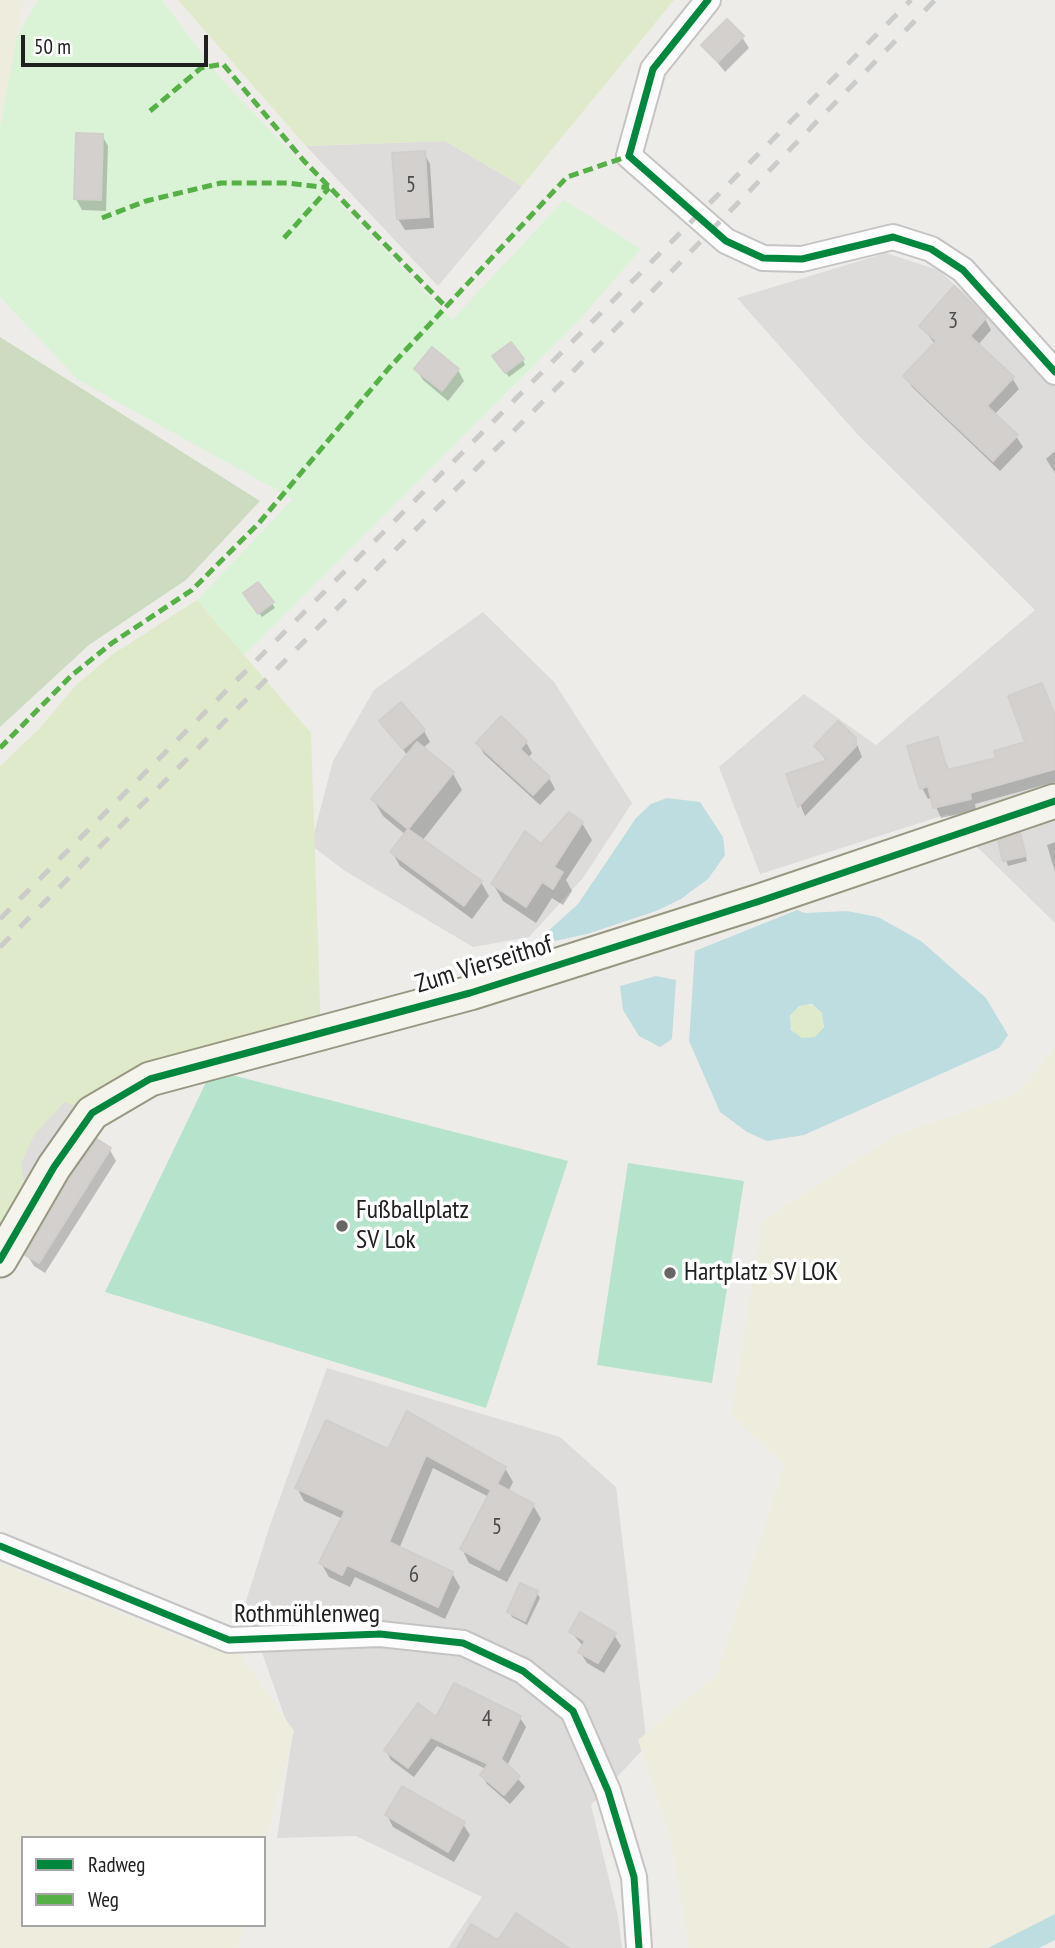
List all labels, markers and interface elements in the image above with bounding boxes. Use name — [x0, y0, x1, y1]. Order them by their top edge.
scale bar — [24, 21, 212, 65]
text: 50 m — [34, 33, 71, 60]
house number: 5 — [406, 171, 416, 199]
house number: 3 — [948, 307, 958, 335]
street label: Zum Vierseithof — [412, 929, 556, 1001]
place label: Fußballplatz SV Lok — [356, 1195, 469, 1256]
marker: Fußballplatz SV Lok — [334, 1218, 350, 1234]
place label: Hartplatz SV LOK — [684, 1257, 838, 1289]
marker: Hartplatz SV LOK — [662, 1265, 678, 1281]
house number: 5 — [492, 1513, 502, 1541]
house number: 6 — [409, 1561, 419, 1589]
street label: Rothmühlenweg — [234, 1599, 380, 1631]
house number: 4 — [482, 1705, 492, 1733]
legend — [21, 1836, 266, 1927]
text: Radweg — [88, 1851, 145, 1878]
text: Weg — [88, 1886, 119, 1913]

